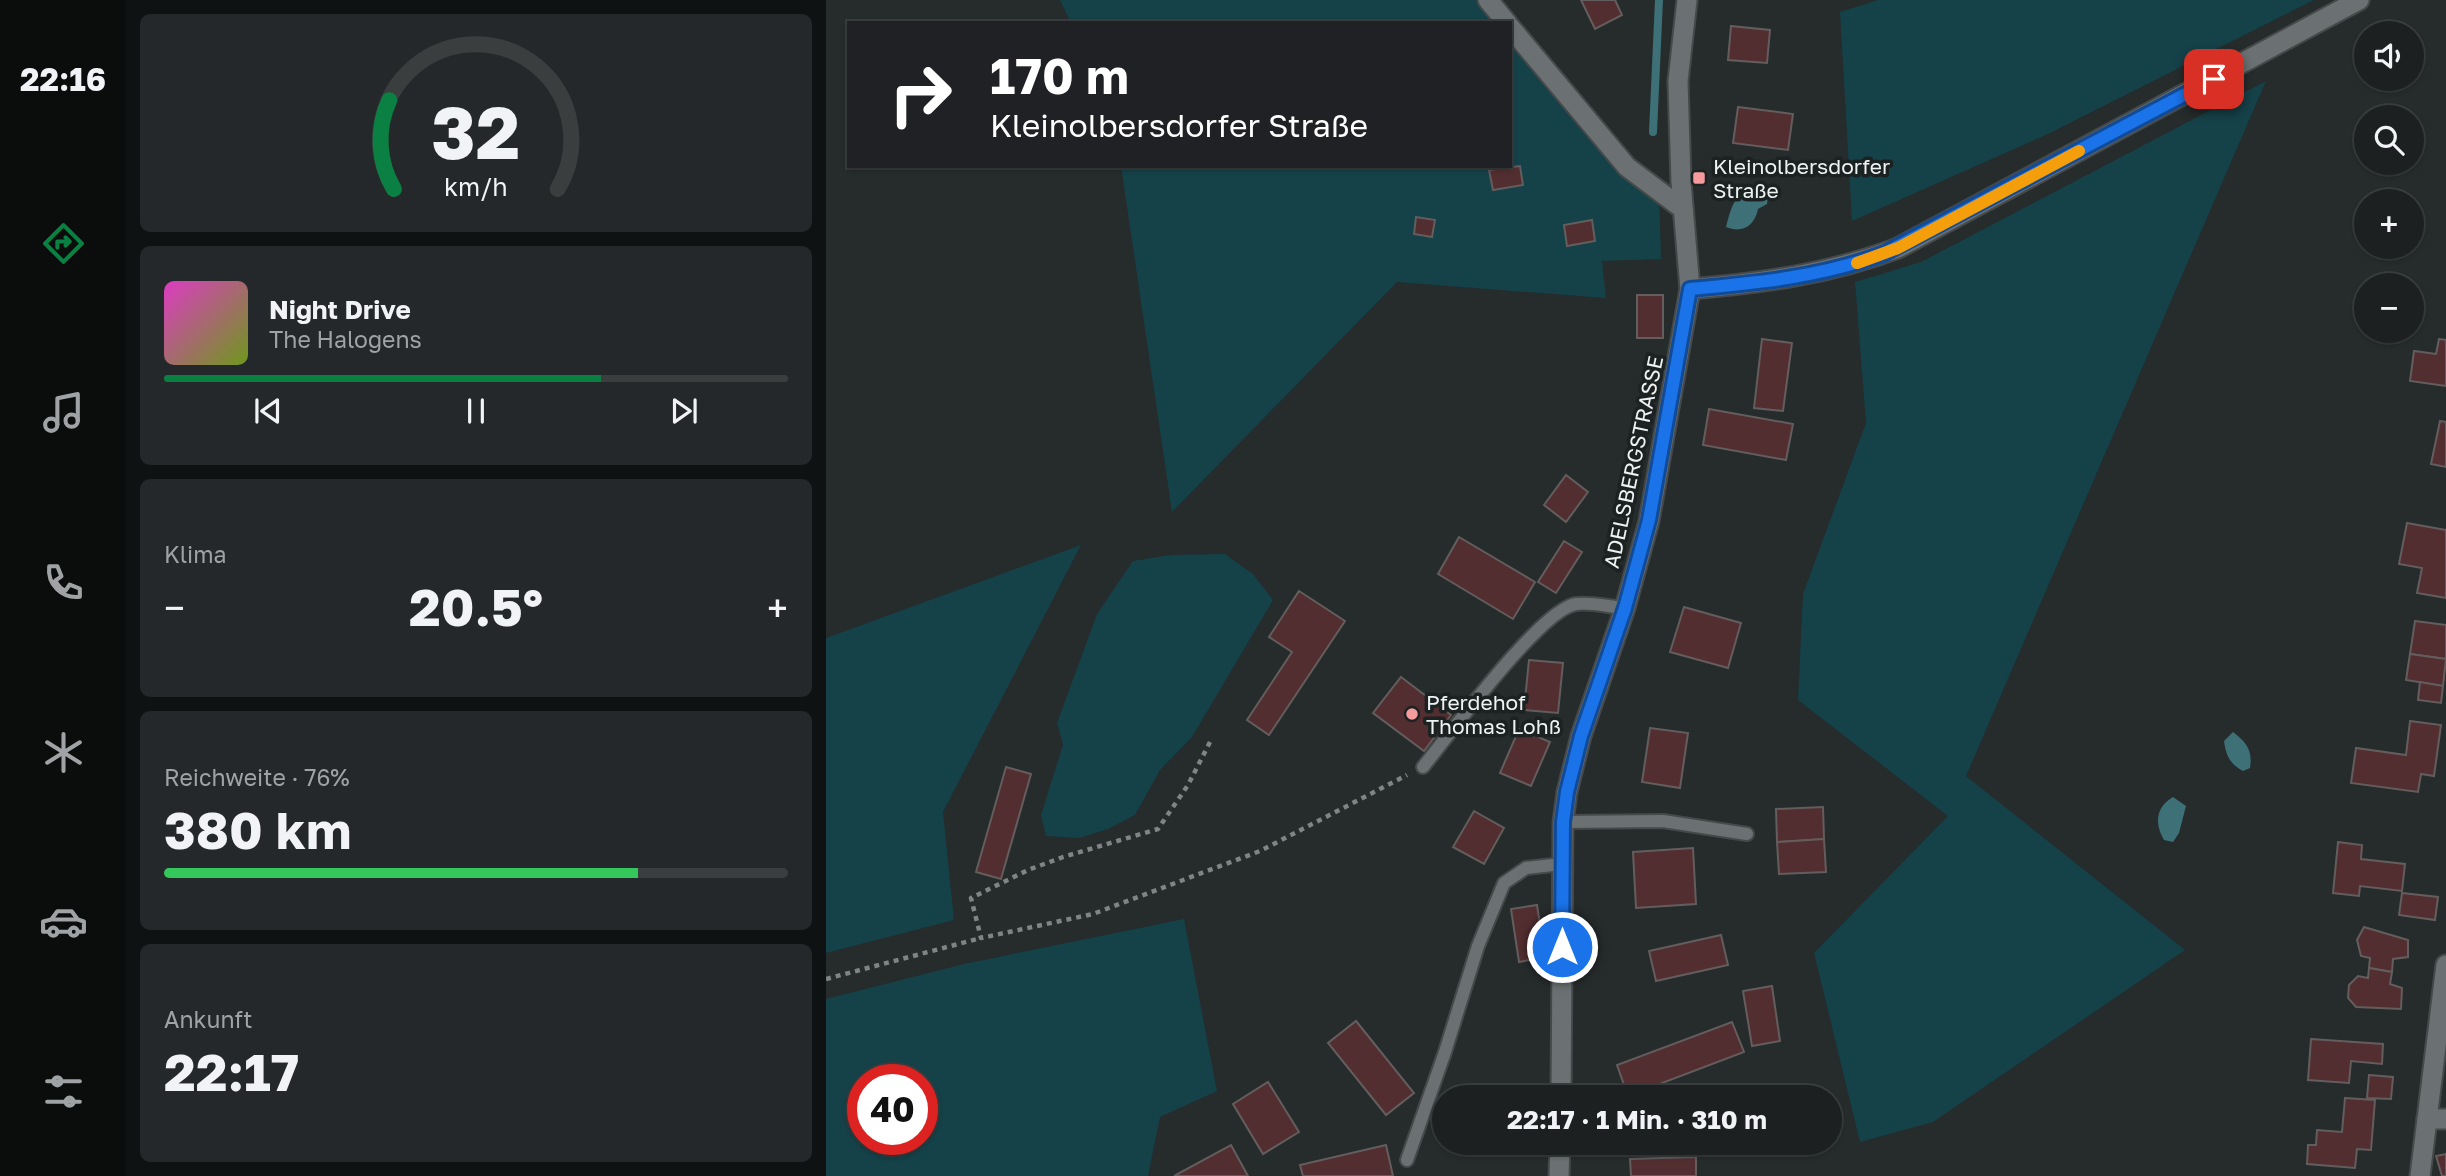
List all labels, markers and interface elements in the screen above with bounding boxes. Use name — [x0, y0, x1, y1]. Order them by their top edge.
map controls — [2354, 21, 2424, 343]
button: sound — [2354, 21, 2424, 91]
text: 170 m — [990, 46, 1129, 105]
icon: right — [875, 49, 966, 140]
pin — [2184, 49, 2244, 109]
text: 22:16 — [20, 60, 106, 98]
icon: arrive — [2195, 60, 2233, 98]
text: 32 — [432, 89, 520, 176]
button: search — [2354, 105, 2424, 175]
text: Kleinolbersdorfer Straße — [990, 106, 1368, 144]
place label: Kleinolbersdorfer Straße — [1713, 153, 1890, 203]
marker: Kleinolbersdorfer Straße — [1691, 170, 1707, 186]
text: km/h — [444, 171, 508, 202]
button: + — [2354, 189, 2424, 259]
icon: directions — [39, 219, 88, 268]
button: − — [2354, 273, 2424, 343]
text: Night Drive — [269, 294, 411, 325]
text: The Halogens — [269, 325, 422, 353]
street label: ADELSBERGSTRASSE — [1598, 353, 1668, 571]
icon: music — [39, 388, 88, 437]
icon: previous — [249, 392, 287, 430]
icon: pause — [457, 392, 495, 430]
icon: next — [665, 392, 703, 430]
text: Klima — [164, 540, 227, 568]
icon: phone — [39, 558, 88, 607]
text: 20.5° — [409, 575, 543, 637]
text: − — [164, 585, 185, 630]
text: + — [767, 585, 788, 630]
place label: Pferdehof Thomas Lohß — [1426, 689, 1561, 739]
marker: Pferdehof Thomas Lohß — [1404, 706, 1420, 722]
icon: climate — [39, 728, 88, 777]
text: Reichweite · 76% — [164, 763, 350, 791]
text: 380 km — [164, 798, 351, 860]
icon: car — [39, 897, 88, 946]
position arrow — [1525, 910, 1599, 984]
text: Ankunft — [164, 1005, 252, 1033]
text: 22:17 — [164, 1040, 299, 1102]
speed limit sign: 40 — [847, 1064, 938, 1155]
icon: filters — [39, 1067, 88, 1116]
text: 22:17 · 1 Min. · 310 m — [1507, 1104, 1767, 1135]

